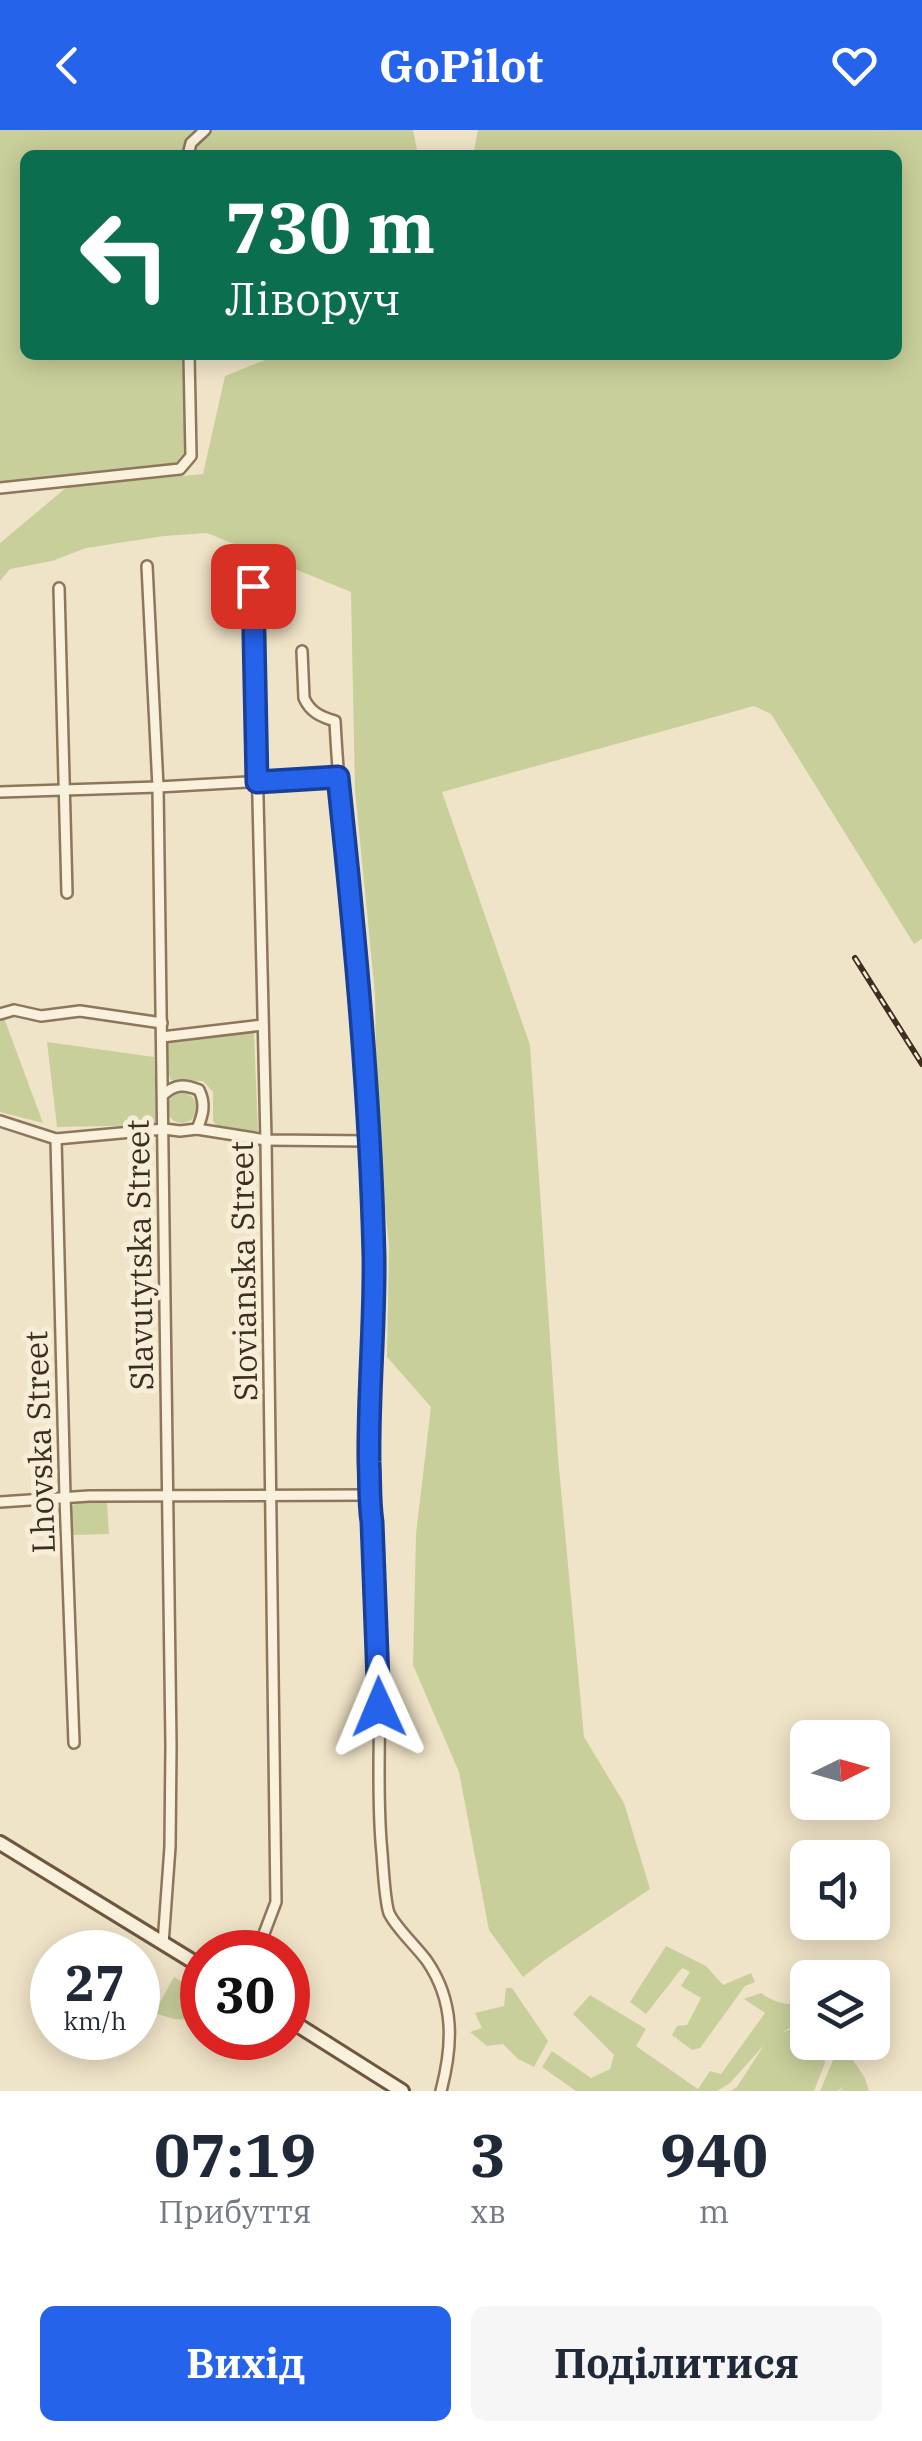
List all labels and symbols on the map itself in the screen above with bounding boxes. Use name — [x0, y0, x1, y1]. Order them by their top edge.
pin — [211, 544, 296, 629]
street label: Slavutytska Street — [116, 1119, 162, 1391]
street label: Slovianska Street — [220, 1140, 266, 1402]
street label: Lhovska Street — [14, 1330, 64, 1554]
position arrow — [327, 1655, 431, 1759]
north arrow — [790, 1720, 890, 1820]
speed limit sign: 30 — [180, 1930, 310, 2060]

